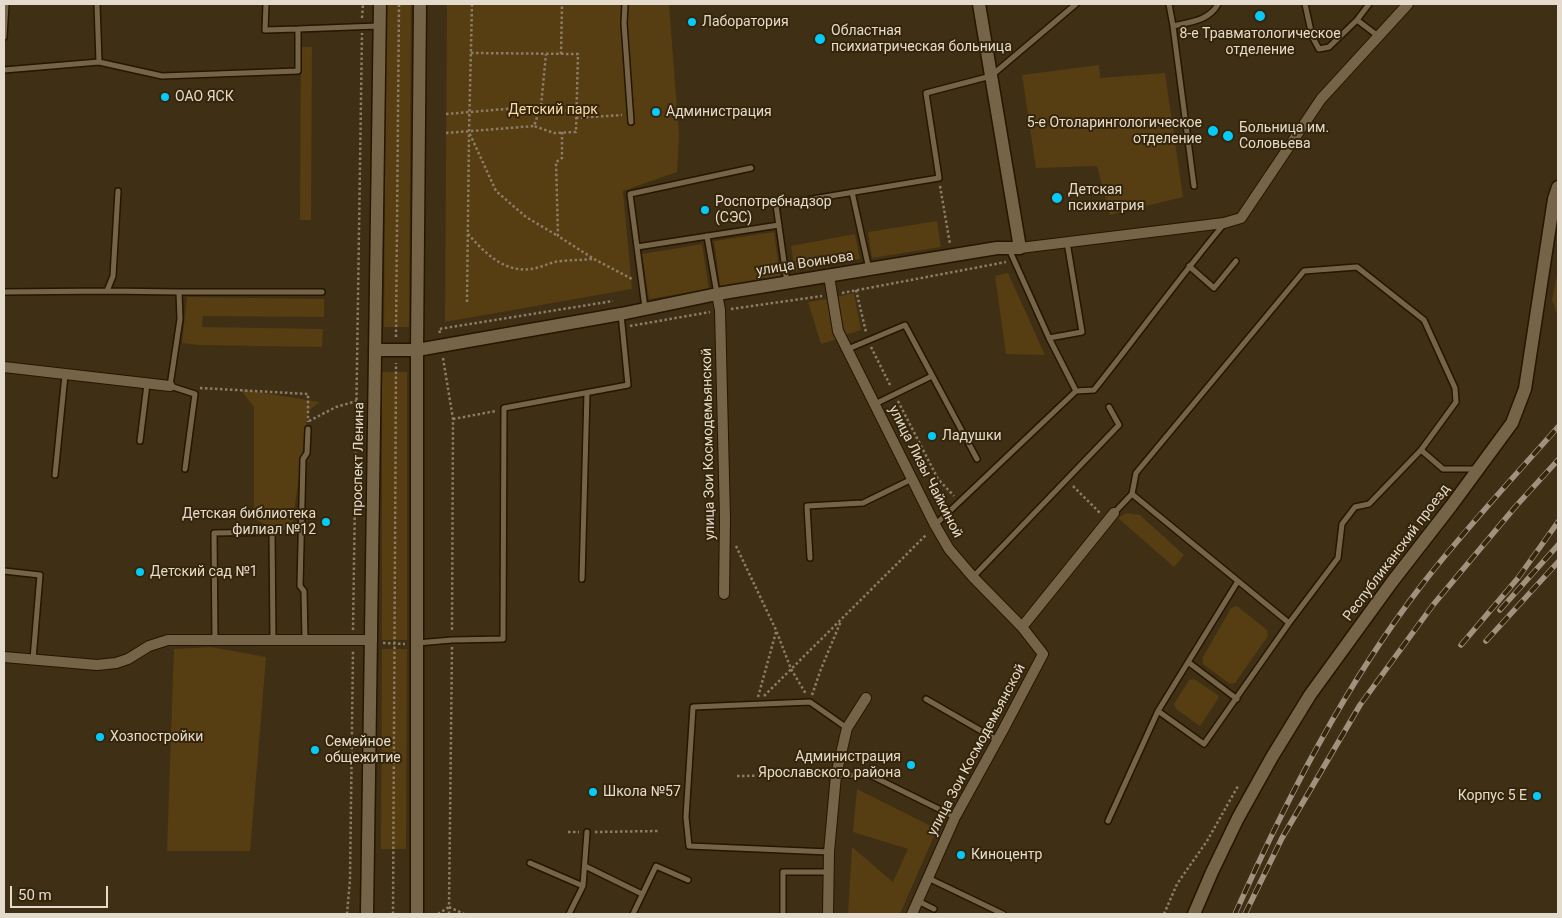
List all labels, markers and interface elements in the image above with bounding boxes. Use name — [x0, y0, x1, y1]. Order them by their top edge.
marker: 8-е Травматологическое отделение — [1253, 9, 1267, 23]
place label: Лаборатория — [702, 14, 789, 30]
marker: Лаборатория — [686, 16, 698, 28]
place label: Областная психиатрическая больница — [831, 23, 1012, 56]
place label: 8-е Травматологическое отделение — [1179, 26, 1341, 58]
marker: Областная психиатрическая больница — [813, 32, 827, 46]
place label: ОАО ЯСК — [175, 89, 234, 105]
marker: ОАО ЯСК — [159, 91, 171, 103]
park label: Детский парк — [508, 102, 598, 118]
place label: Администрация — [666, 104, 772, 120]
marker: Администрация — [650, 106, 662, 118]
place label: 5-е Отоларингологическое отделение — [1027, 115, 1202, 148]
place label: Больница им. Соловьева — [1239, 120, 1329, 152]
marker: 5-е Отоларингологическое отделение — [1206, 124, 1220, 138]
marker: Больница им. Соловьева — [1221, 129, 1235, 143]
place label: Детская психиатрия — [1068, 182, 1144, 214]
marker: Детская психиатрия — [1050, 191, 1064, 205]
place label: Роспотребнадзор (СЭС) — [715, 194, 832, 226]
marker: Роспотребнадзор (СЭС) — [699, 204, 711, 216]
street label: улица Воинова — [755, 248, 855, 280]
street label: улица Зои Космодемьянской — [699, 348, 719, 540]
street label: проспект Ленина — [350, 402, 368, 516]
street label: улица Лизы Чайкиной — [884, 403, 966, 541]
place label: Ладушки — [942, 428, 1002, 444]
marker: Ладушки — [926, 430, 938, 442]
street label: Республиканский проезд — [1340, 481, 1454, 625]
place label: Детская библиотека филиал №12 — [182, 506, 316, 538]
marker: Детская библиотека филиал №12 — [320, 516, 332, 528]
place label: Детский сад №1 — [150, 564, 258, 580]
marker: Детский сад №1 — [134, 566, 146, 578]
street label: улица Зои Космодемьянской — [924, 661, 1030, 839]
place label: Хозпостройки — [110, 729, 203, 745]
marker: Хозпостройки — [94, 731, 106, 743]
place label: Семейное общежитие — [325, 734, 401, 766]
marker: Семейное общежитие — [309, 744, 321, 756]
place label: Администрация Ярославского района — [758, 749, 901, 782]
marker: Администрация Ярославского района — [905, 759, 917, 771]
place label: Школа №57 — [603, 784, 681, 800]
marker: Школа №57 — [587, 786, 599, 798]
place label: Корпус 5 E — [1458, 788, 1527, 804]
marker: Корпус 5 E — [1531, 790, 1543, 802]
place label: Киноцентр — [971, 847, 1042, 863]
marker: Киноцентр — [955, 849, 967, 861]
scale bar — [12, 876, 110, 908]
text: 50 m — [18, 886, 52, 904]

